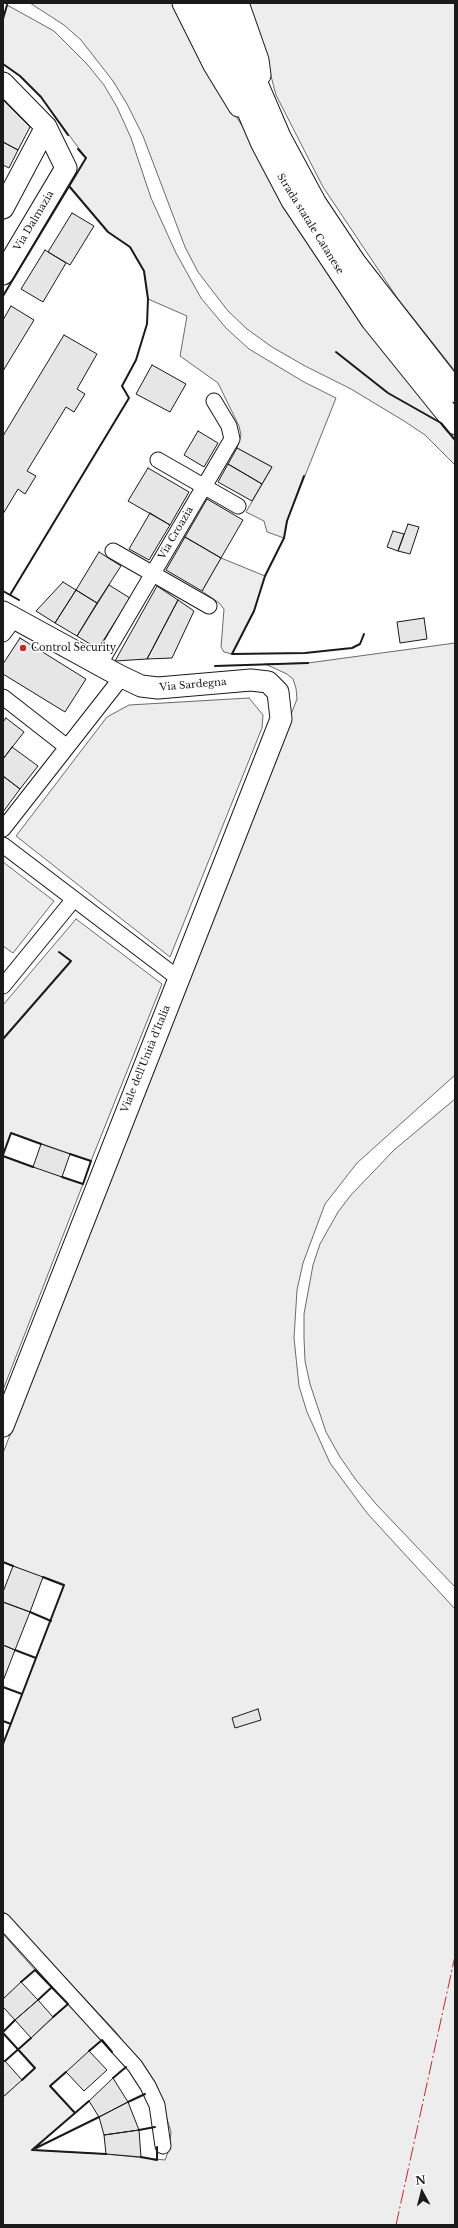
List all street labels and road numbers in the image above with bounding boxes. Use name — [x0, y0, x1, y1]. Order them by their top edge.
street label: Strada statale Catanese — [274, 171, 346, 277]
street label: Via Dalmazia — [11, 189, 57, 253]
street label: Via Croazia — [156, 505, 196, 561]
street label: Via Sardegna — [159, 676, 227, 694]
street label: Viale dell'Unità d'Italia — [119, 1004, 173, 1114]

